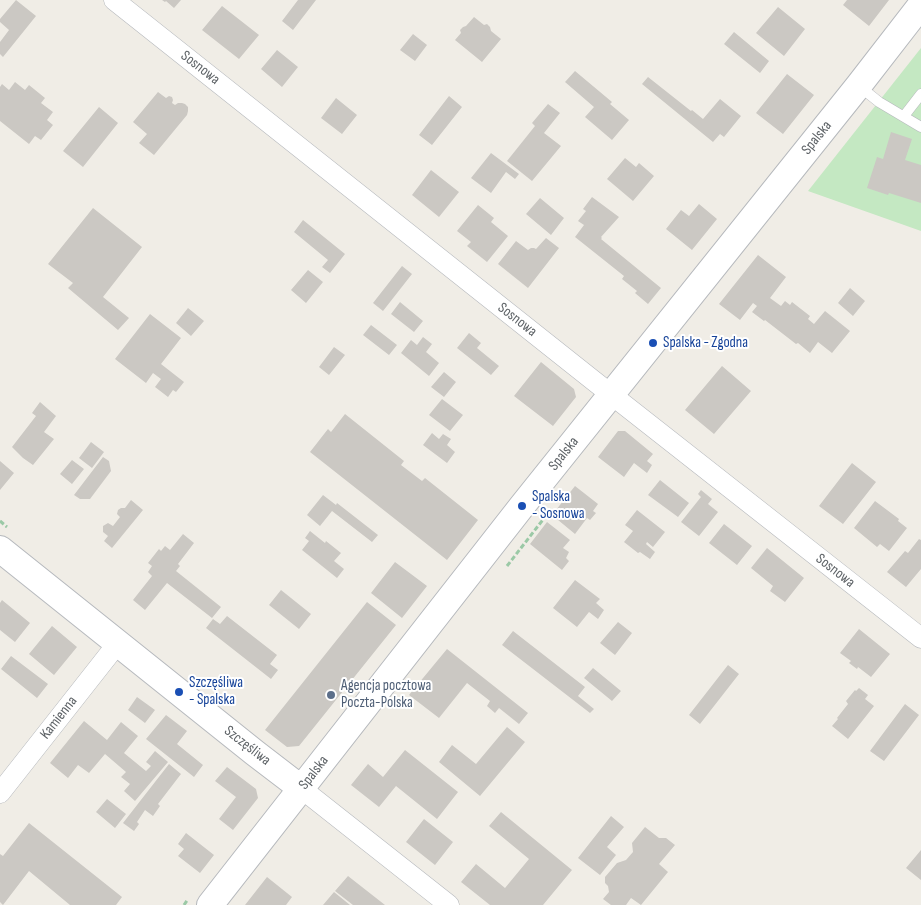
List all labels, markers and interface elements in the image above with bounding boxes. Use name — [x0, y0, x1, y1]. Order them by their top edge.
street label: Sosnowa — [177, 47, 223, 89]
street label: Spalska — [798, 118, 836, 158]
street label: Sosnowa — [494, 299, 540, 341]
place label: Spalska - Zgodna — [663, 334, 748, 352]
marker: Spalska - Zgodna — [647, 337, 659, 349]
street label: Spalska — [545, 434, 583, 474]
place label: Spalska - Sosnowa — [532, 488, 585, 523]
marker: Spalska - Sosnowa — [516, 500, 528, 512]
street label: Sosnowa — [812, 550, 858, 592]
place label: Szczęśliwa - Spalska — [189, 674, 243, 709]
place label: Agencja pocztowa Poczta-Polska — [341, 677, 431, 712]
marker: Szczęśliwa - Spalska — [173, 686, 185, 698]
marker: Agencja pocztowa Poczta-Polska — [325, 689, 337, 701]
street label: Kamienna — [37, 693, 81, 743]
street label: Szczęśliwa — [220, 722, 274, 770]
street label: Spalska — [295, 752, 333, 794]

